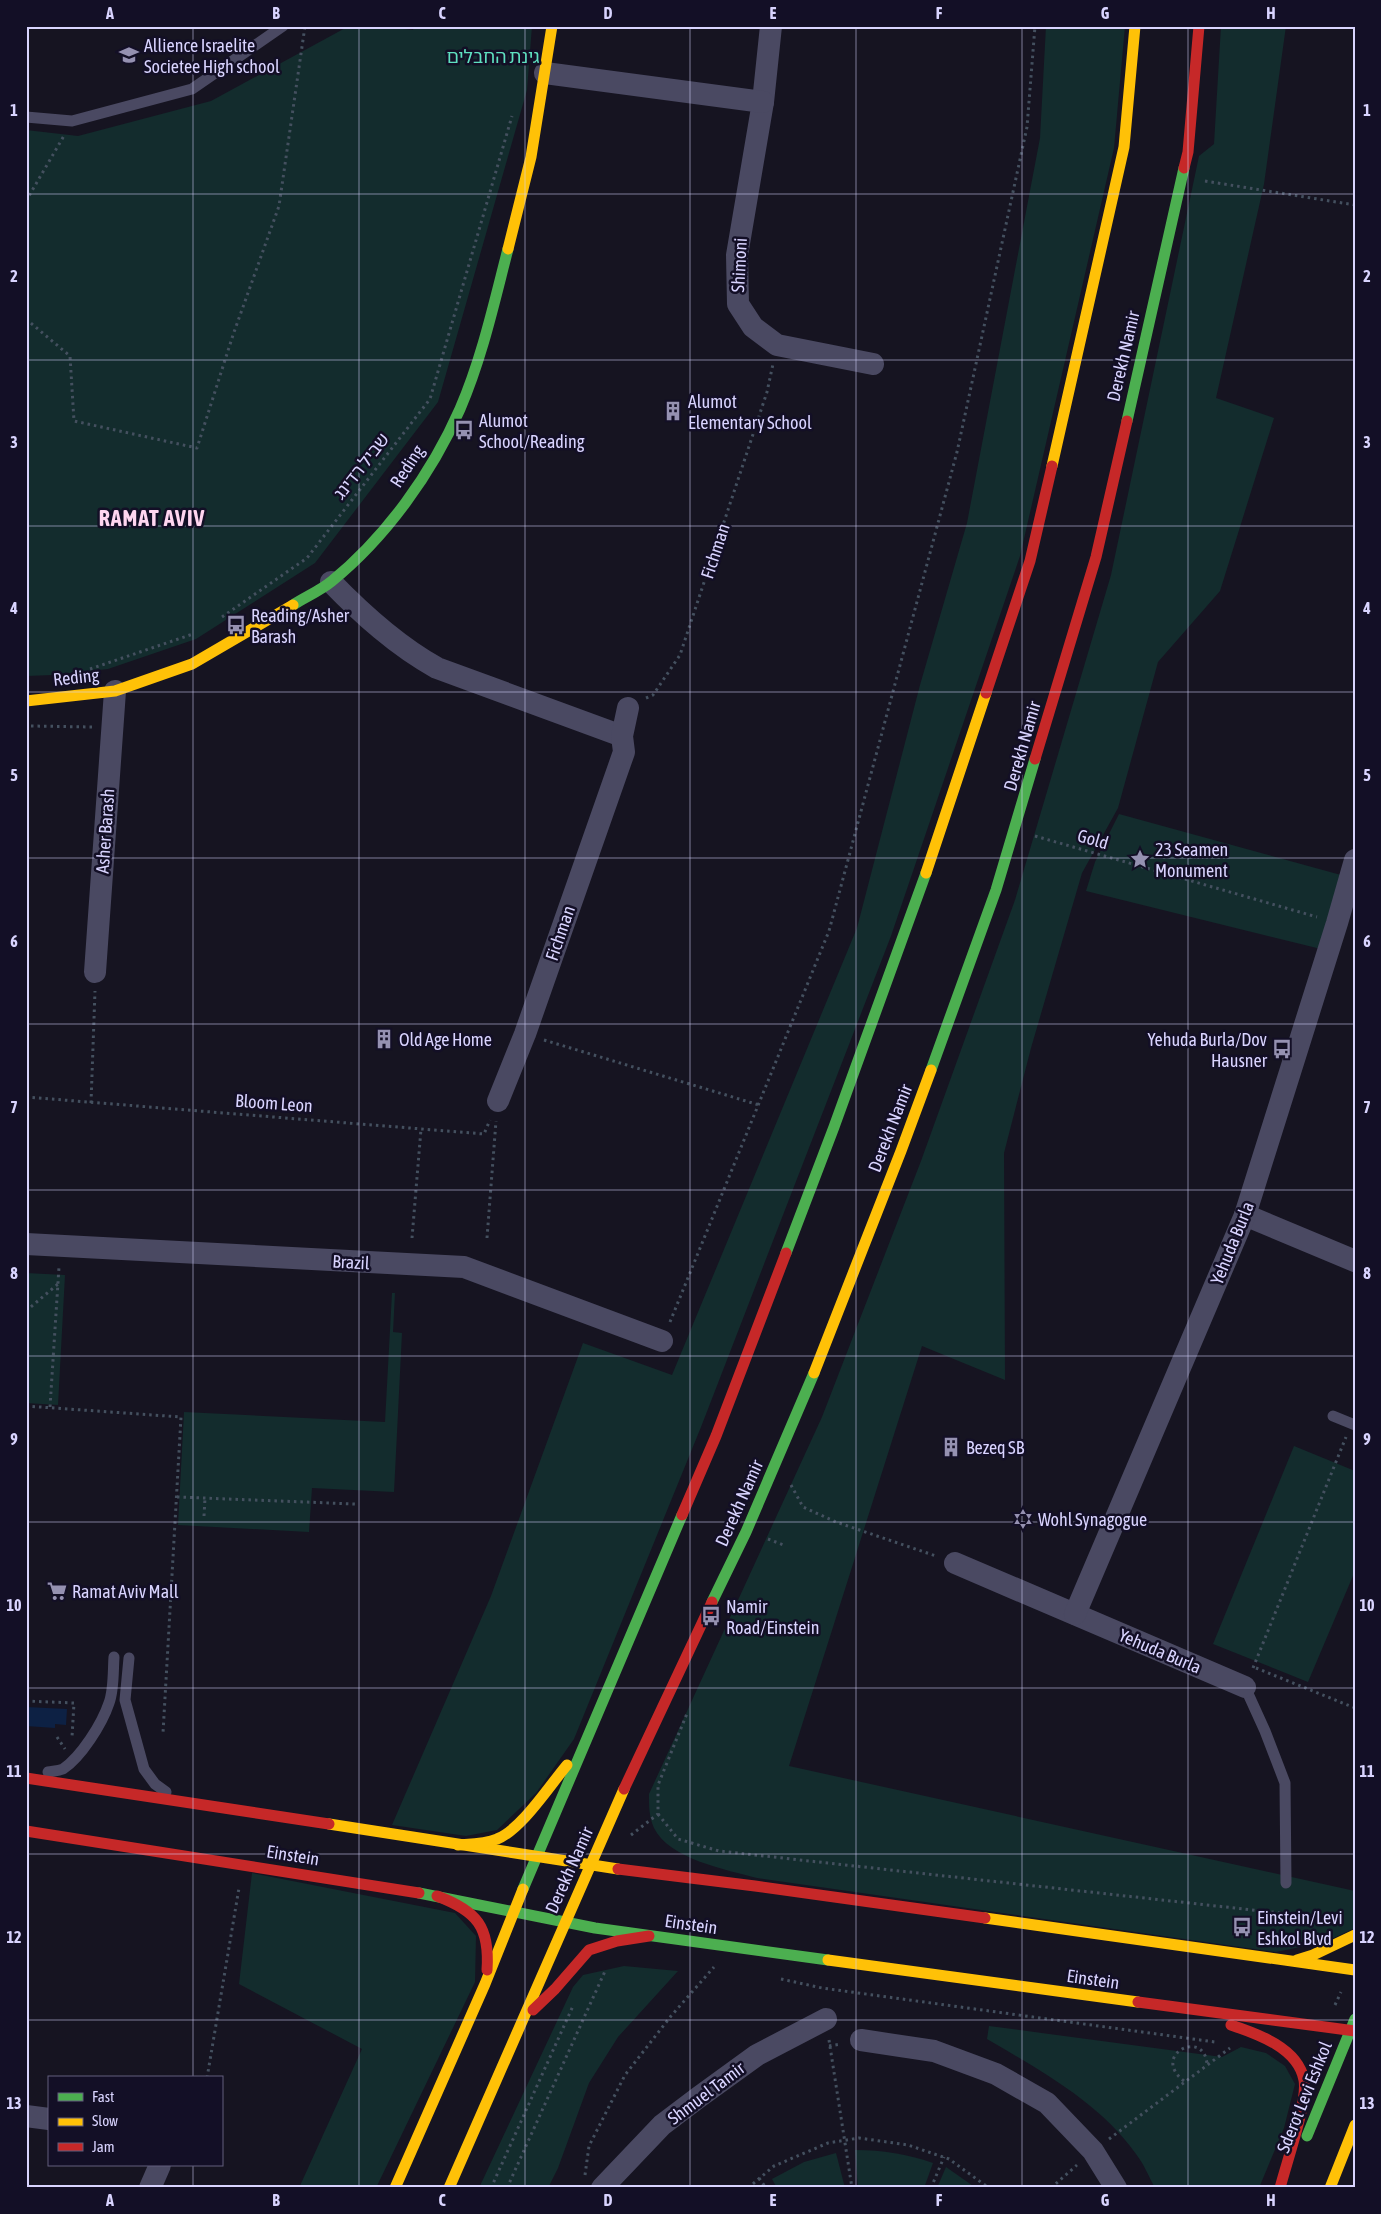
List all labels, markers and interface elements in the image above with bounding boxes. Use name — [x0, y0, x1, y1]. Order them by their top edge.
text: A — [105, 4, 114, 22]
text: B — [272, 4, 280, 22]
text: C — [438, 4, 446, 22]
text: D — [604, 4, 613, 22]
text: E — [770, 4, 777, 22]
text: F — [936, 4, 943, 22]
text: G — [1101, 4, 1110, 22]
text: H — [1266, 4, 1276, 22]
place label: Allience Israelite Societee High school — [144, 35, 280, 77]
school or university icon: Allience Israelite Societee High school — [118, 44, 140, 66]
park label: גינת החבלים — [446, 46, 540, 67]
text: 1 — [10, 101, 18, 119]
text: 1 — [1363, 101, 1371, 119]
street label: Shimoni — [727, 237, 751, 293]
text: 2 — [10, 267, 18, 285]
text: 2 — [1363, 267, 1371, 285]
street label: Derekh Namir — [1102, 308, 1144, 403]
place label: Alumot Elementary School — [688, 391, 812, 433]
building icon: Alumot Elementary School — [662, 400, 684, 422]
place label: Alumot School/Reading — [479, 410, 585, 452]
bus stop icon: Alumot School/Reading — [453, 419, 475, 441]
street label: שביל רדינג — [329, 429, 393, 503]
text: 3 — [10, 433, 18, 451]
text: 3 — [1363, 433, 1371, 451]
street label: Reding — [386, 441, 429, 491]
district label: RAMAT AVIV — [99, 505, 205, 531]
street label: Fichman — [696, 521, 734, 581]
text: 4 — [9, 599, 18, 617]
text: 4 — [1362, 599, 1371, 617]
place label: Reading/Asher Barash — [251, 605, 350, 647]
bus stop icon: Reading/Asher Barash — [225, 614, 247, 636]
street label: Reding — [52, 664, 100, 690]
street label: Derekh Namir — [999, 698, 1045, 793]
text: 5 — [10, 766, 18, 784]
text: 5 — [1363, 766, 1371, 784]
street label: Asher Barash — [92, 788, 118, 874]
street label: Gold — [1075, 825, 1111, 853]
place label: 23 Seamen Monument — [1155, 839, 1228, 881]
place icon: 23 Seamen Monument — [1129, 848, 1151, 870]
street label: Fichman — [541, 903, 579, 963]
text: 6 — [10, 932, 18, 950]
text: 6 — [1363, 932, 1371, 950]
building icon: Old Age Home — [373, 1028, 395, 1050]
place label: Old Age Home — [399, 1029, 492, 1050]
place label: Yehuda Burla/Dov Hausner — [1148, 1029, 1268, 1071]
bus stop icon: Yehuda Burla/Dov Hausner — [1271, 1038, 1293, 1060]
street label: Derekh Namir — [864, 1081, 917, 1175]
street label: Bloom Leon — [235, 1090, 313, 1116]
text: 7 — [10, 1098, 18, 1116]
text: 7 — [1363, 1098, 1371, 1116]
street label: Yehuda Burla — [1206, 1198, 1258, 1288]
street label: Brazil — [332, 1251, 370, 1273]
text: 8 — [10, 1264, 18, 1282]
text: 8 — [1363, 1264, 1371, 1282]
text: 9 — [10, 1430, 18, 1448]
text: 9 — [1363, 1430, 1371, 1448]
building icon: Bezeq SB — [940, 1436, 962, 1458]
place label: Bezeq SB — [966, 1437, 1025, 1458]
street label: Derekh Namir — [711, 1456, 768, 1549]
synagogue icon: Wohl Synagogue — [1012, 1508, 1034, 1530]
place label: Wohl Synagogue — [1038, 1509, 1147, 1530]
supermarket icon: Ramat Aviv Mall — [46, 1580, 68, 1602]
place label: Ramat Aviv Mall — [72, 1581, 179, 1602]
text: 10 — [6, 1596, 22, 1614]
place label: Namir Road/Einstein — [726, 1596, 819, 1638]
text: 10 — [1359, 1596, 1375, 1614]
bus stop icon: Namir Road/Einstein — [700, 1605, 722, 1627]
street label: Yehuda Burla — [1116, 1624, 1204, 1678]
text: 11 — [6, 1762, 22, 1780]
text: 11 — [1359, 1762, 1375, 1780]
street label: Derekh Namir — [541, 1823, 598, 1916]
street label: Einstein — [265, 1840, 321, 1870]
place label: Einstein/Levi Eshkol Blvd — [1257, 1907, 1343, 1949]
street label: Einstein — [663, 1910, 719, 1938]
bus stop icon: Einstein/Levi Eshkol Blvd — [1231, 1916, 1253, 1938]
text: 12 — [6, 1928, 22, 1946]
text: 12 — [1359, 1928, 1375, 1946]
street label: Einstein — [1065, 1965, 1121, 1993]
street label: Sderot Levi Eshkol — [1272, 2038, 1336, 2156]
street label: Shmuel Tamir — [663, 2057, 749, 2129]
legend — [48, 2076, 222, 2166]
text: Fast — [92, 2088, 114, 2105]
text: 13 — [6, 2094, 22, 2112]
text: 13 — [1359, 2094, 1375, 2112]
text: Slow — [92, 2112, 118, 2129]
text: Jam — [92, 2138, 115, 2155]
text: A — [105, 2191, 114, 2209]
text: B — [272, 2191, 280, 2209]
text: C — [438, 2191, 446, 2209]
text: D — [604, 2191, 613, 2209]
text: E — [770, 2191, 777, 2209]
text: F — [936, 2191, 943, 2209]
text: G — [1101, 2191, 1110, 2209]
text: H — [1266, 2191, 1276, 2209]

